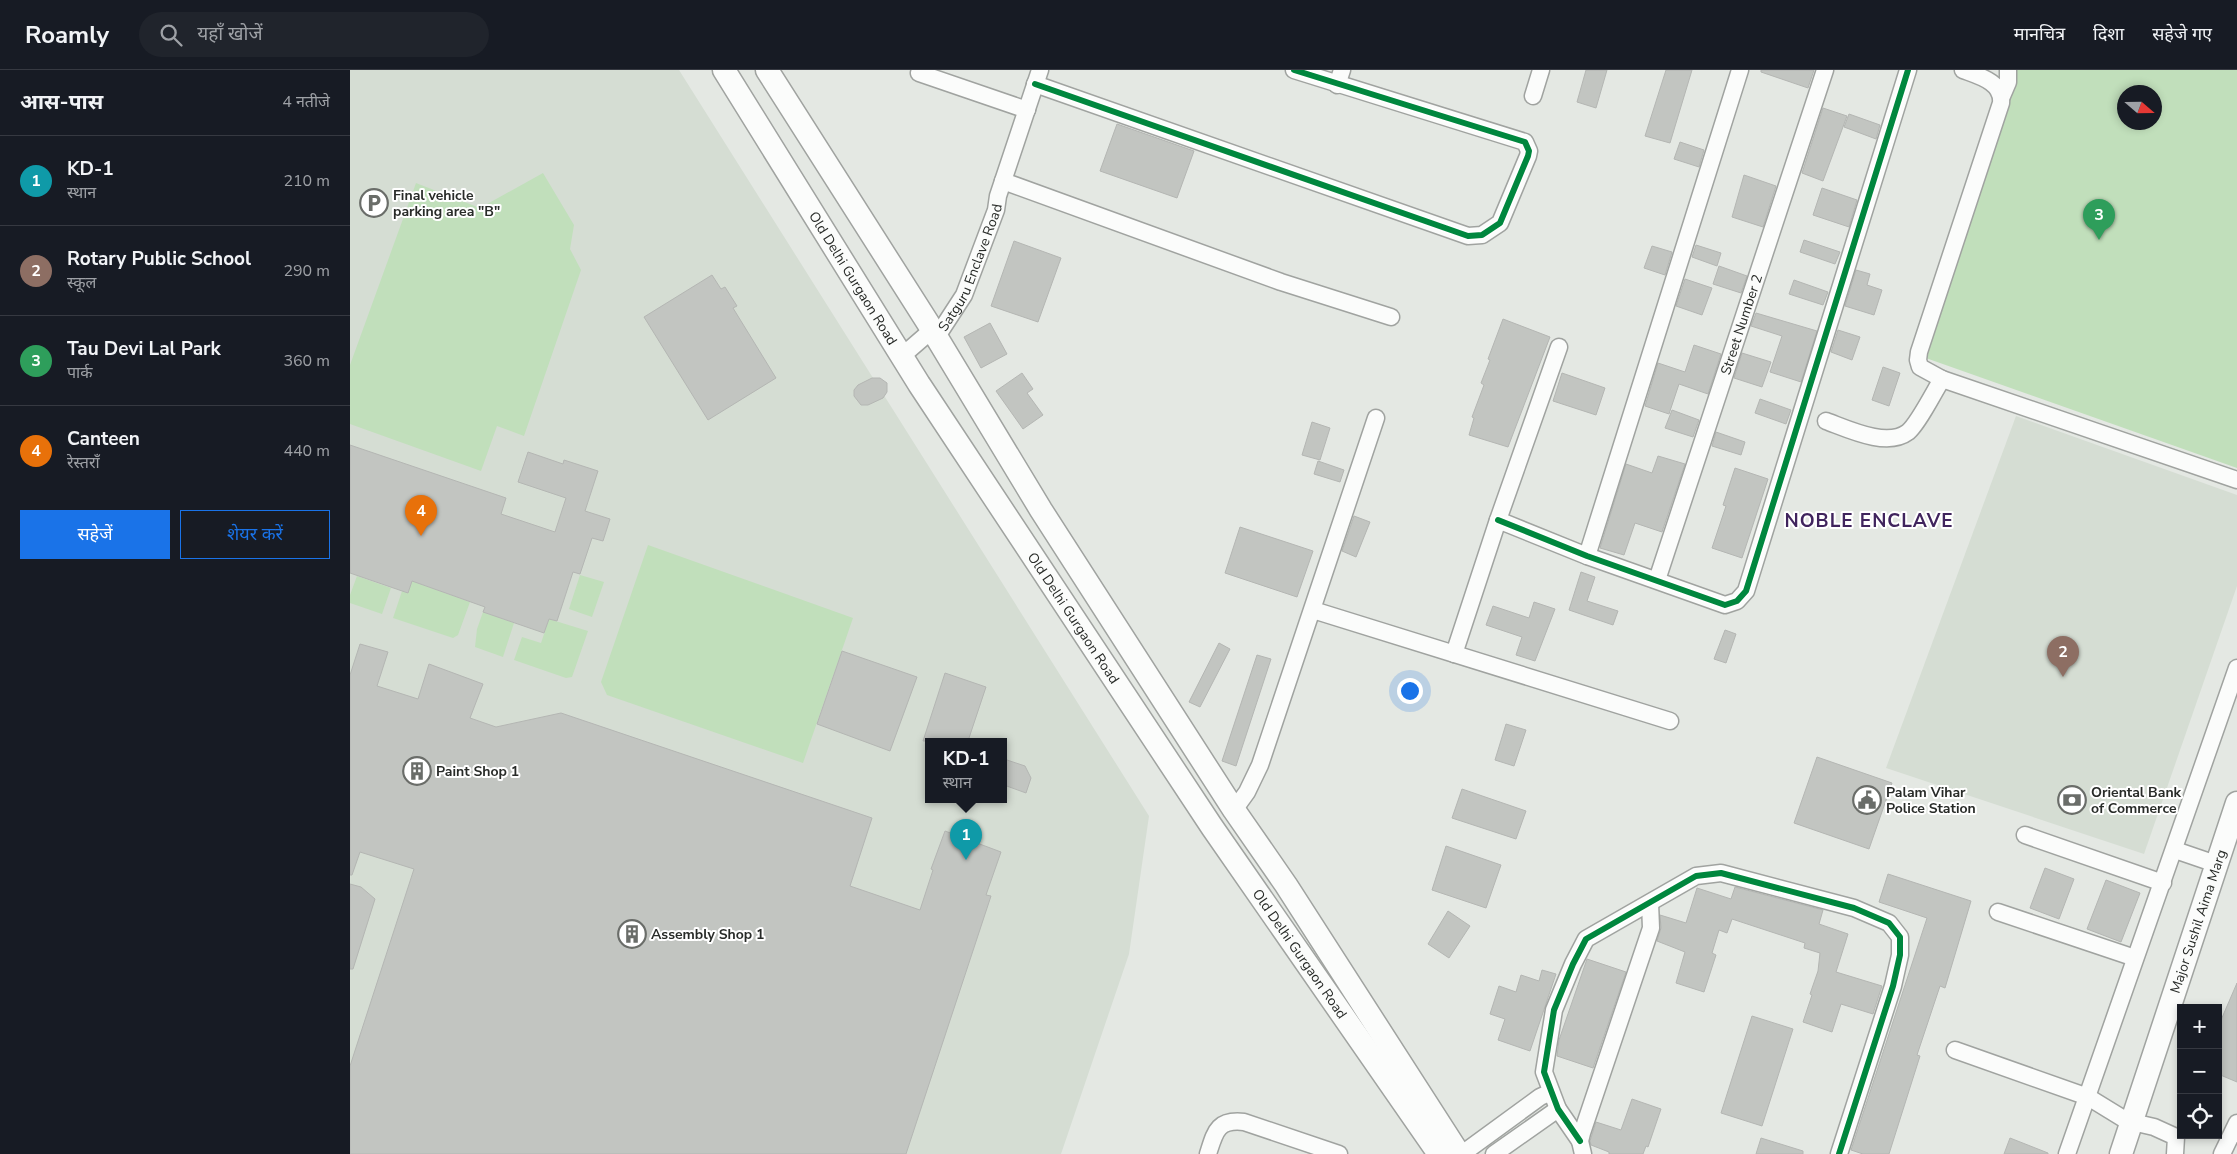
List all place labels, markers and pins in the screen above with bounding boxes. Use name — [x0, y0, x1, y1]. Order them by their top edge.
place label: Final vehicle parking area "B" — [393, 186, 500, 221]
parking icon: Final vehicle parking area "B" — [359, 188, 389, 218]
pin: 3 — [2083, 199, 2115, 240]
pin: 4 — [405, 495, 437, 536]
pin: 2 — [2047, 636, 2079, 677]
building icon: Paint Shop 1 — [402, 756, 432, 786]
place label: Paint Shop 1 — [436, 762, 519, 781]
place label: Palam Vihar Police Station — [1886, 783, 1976, 818]
place label: Oriental Bank of Commerce — [2091, 783, 2182, 818]
public building icon: Palam Vihar Police Station — [1852, 785, 1882, 815]
bank icon: Oriental Bank of Commerce — [2057, 785, 2087, 815]
pin: 1 — [950, 819, 982, 860]
building icon: Assembly Shop 1 — [617, 919, 647, 949]
place label: Assembly Shop 1 — [651, 925, 764, 944]

